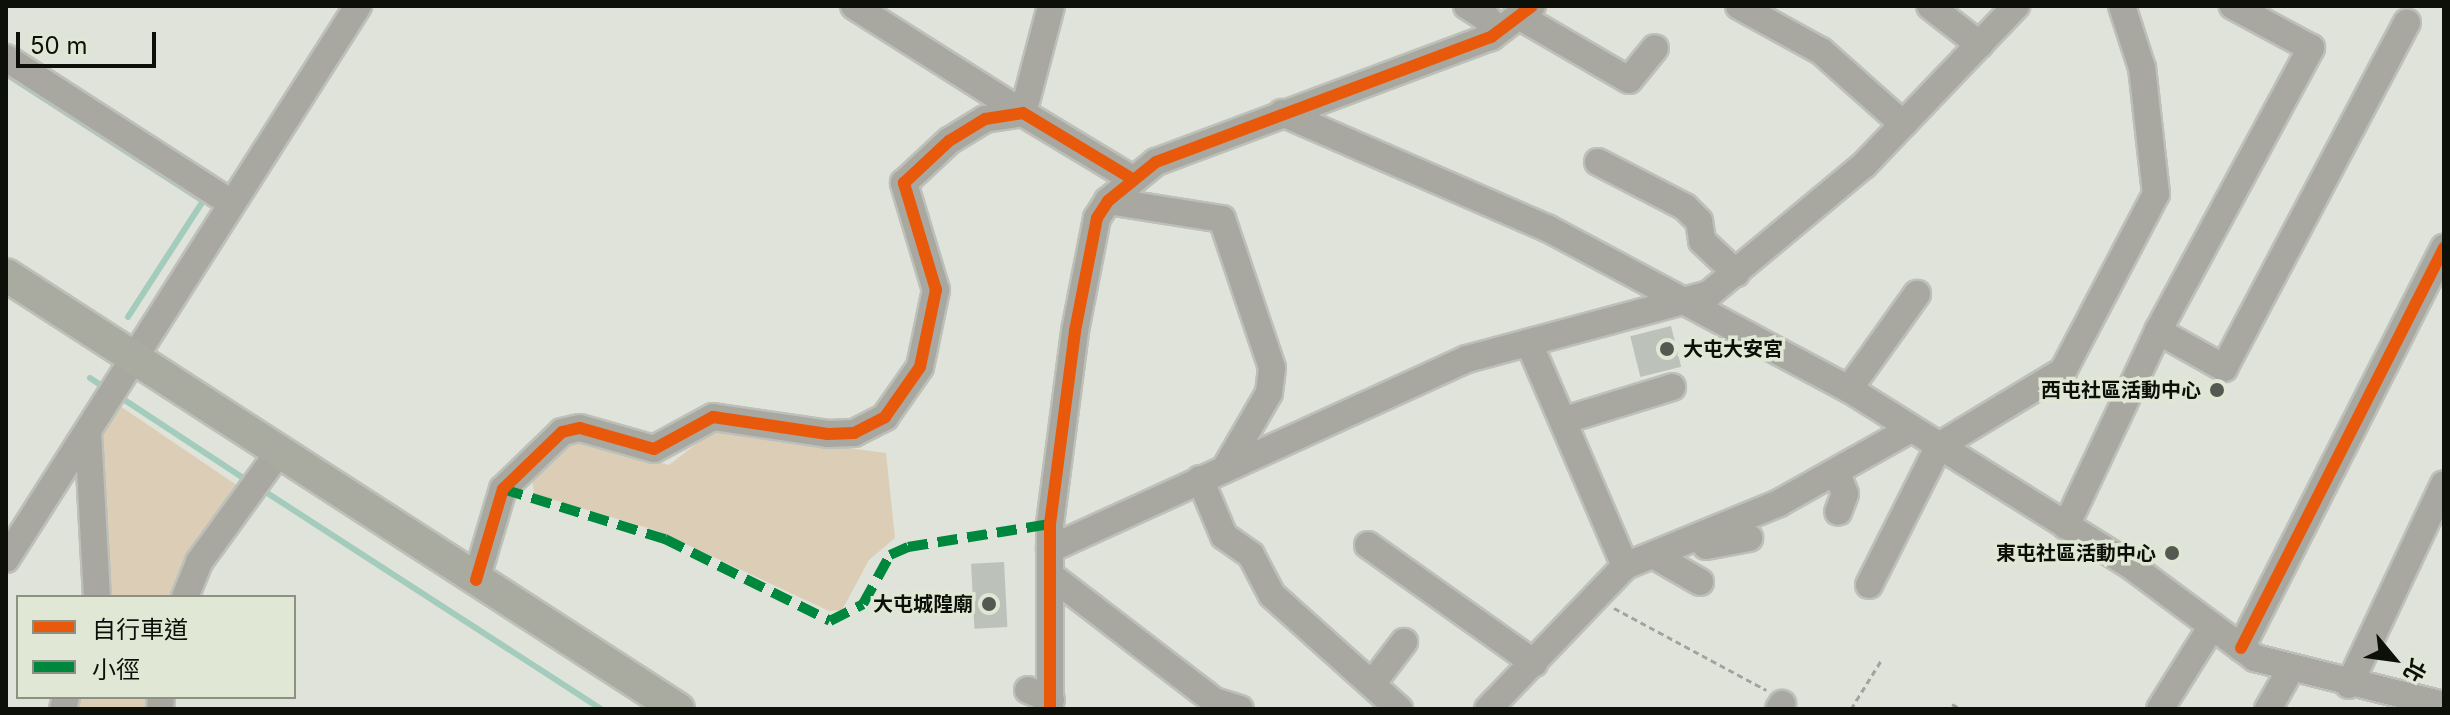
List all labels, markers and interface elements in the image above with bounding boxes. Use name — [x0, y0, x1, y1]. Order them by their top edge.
scale bar — [20, 16, 160, 66]
text: 50 m — [30, 31, 88, 60]
place label: 大屯大安宮 — [1683, 337, 1783, 361]
marker: 大屯大安宮 — [1658, 340, 1676, 358]
place label: 西屯社區活動中心 — [2041, 378, 2201, 402]
marker: 西屯社區活動中心 — [2208, 381, 2226, 399]
place label: 東屯社區活動中心 — [1996, 541, 2156, 565]
marker: 東屯社區活動中心 — [2163, 544, 2181, 562]
place label: 大屯城隍廟 — [873, 592, 973, 616]
legend — [16, 595, 296, 699]
marker: 大屯城隍廟 — [980, 595, 998, 613]
text: 自行車道 — [92, 615, 188, 644]
north arrow — [2354, 619, 2434, 699]
text: 小徑 — [92, 655, 140, 684]
text: 北 — [2398, 655, 2432, 687]

